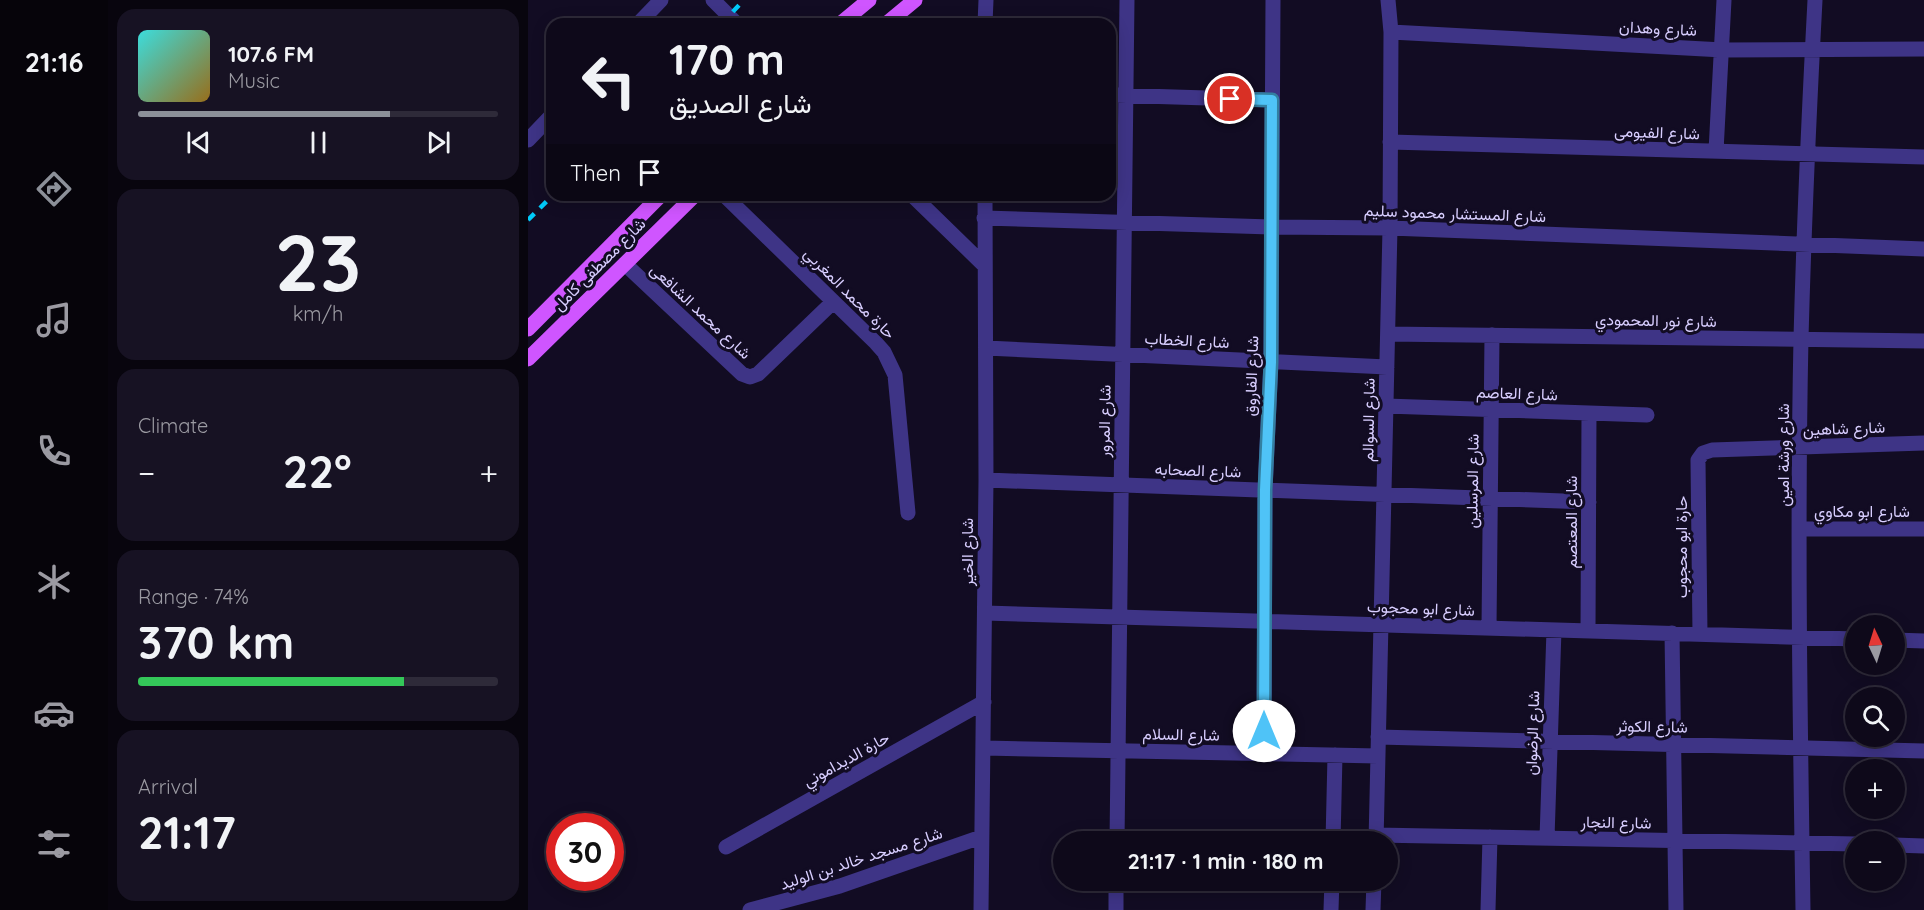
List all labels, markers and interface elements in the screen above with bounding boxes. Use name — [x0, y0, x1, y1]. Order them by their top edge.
street label: شارع وهدان — [1619, 16, 1697, 42]
text: 170 m — [669, 33, 785, 86]
text: 107.6 FM — [228, 40, 314, 68]
icon: left — [570, 42, 648, 120]
text: 21:16 — [25, 45, 83, 79]
text: Music — [228, 68, 280, 93]
pin — [1204, 73, 1255, 124]
icon: arrive — [1213, 82, 1246, 115]
text: شارع الصديق — [669, 86, 812, 120]
street label: شارع الفيومى — [1614, 121, 1700, 145]
icon: previous — [182, 126, 215, 159]
icon: pause — [302, 126, 335, 159]
icon: next — [422, 126, 455, 159]
icon: arrive — [633, 156, 666, 189]
text: Then — [570, 159, 621, 187]
icon: directions — [33, 168, 75, 210]
street label: شارع المستشار محمود سليم — [1364, 200, 1546, 228]
text: 23 — [275, 213, 361, 311]
street label: شارع مصطفى كامل — [548, 213, 651, 316]
street label: حارة محمد المغربي — [797, 243, 900, 346]
street label: شارع محمد الشافعى — [645, 259, 756, 364]
icon: music — [33, 299, 75, 341]
text: km/h — [293, 301, 343, 326]
street label: شارع نور المحمودي — [1595, 309, 1717, 335]
street label: شارع الخطاب — [1144, 328, 1230, 354]
street label: شارع الفاروق — [1240, 335, 1264, 417]
street label: شارع السوالم — [1357, 378, 1381, 462]
street label: شارع العاصم — [1476, 382, 1558, 406]
street label: شارع المرور — [1093, 385, 1117, 458]
street label: شارع ورشة امين — [1773, 403, 1795, 507]
text: Climate — [138, 413, 208, 438]
street label: شارع شاهين — [1802, 417, 1886, 441]
icon: phone — [33, 430, 75, 472]
street label: شارع المرسلين — [1461, 434, 1485, 528]
text: 22° — [283, 443, 352, 499]
text: − — [138, 452, 155, 493]
text: + — [479, 452, 498, 493]
street label: شارع الصحابه — [1154, 458, 1242, 484]
street label: شارع المعتصم — [1561, 476, 1583, 568]
street label: حارة ابو محجوب — [1671, 496, 1692, 598]
street label: شارع ابو مكاوي — [1814, 501, 1910, 525]
street label: شارع الخير — [957, 518, 979, 587]
icon: climate — [33, 561, 75, 603]
text: Range · 74% — [138, 584, 249, 609]
street label: شارع ابو محجوب — [1367, 596, 1475, 622]
text: 370 km — [138, 614, 294, 670]
north arrow — [1845, 615, 1905, 675]
map controls — [1845, 615, 1905, 891]
button: search — [1845, 687, 1905, 747]
street label: شارع الرضوان — [1521, 690, 1545, 776]
icon: car — [33, 692, 75, 734]
position arrow — [1232, 699, 1296, 763]
street label: شارع الكوثر — [1615, 715, 1688, 739]
street label: شارع السلام — [1142, 723, 1220, 747]
street label: حارة الديداموني — [799, 727, 895, 794]
button: + — [1845, 759, 1905, 819]
text: Arrival — [138, 774, 198, 799]
text: 21:17 — [138, 804, 236, 860]
street label: شارع النجار — [1579, 811, 1652, 835]
speed limit sign: 30 — [546, 813, 624, 891]
street label: شارع مسجد خالد بن الوليد — [777, 822, 945, 896]
icon: filters — [33, 823, 75, 865]
button: − — [1845, 831, 1905, 891]
text: 21:17 · 1 min · 180 m — [1128, 847, 1324, 875]

